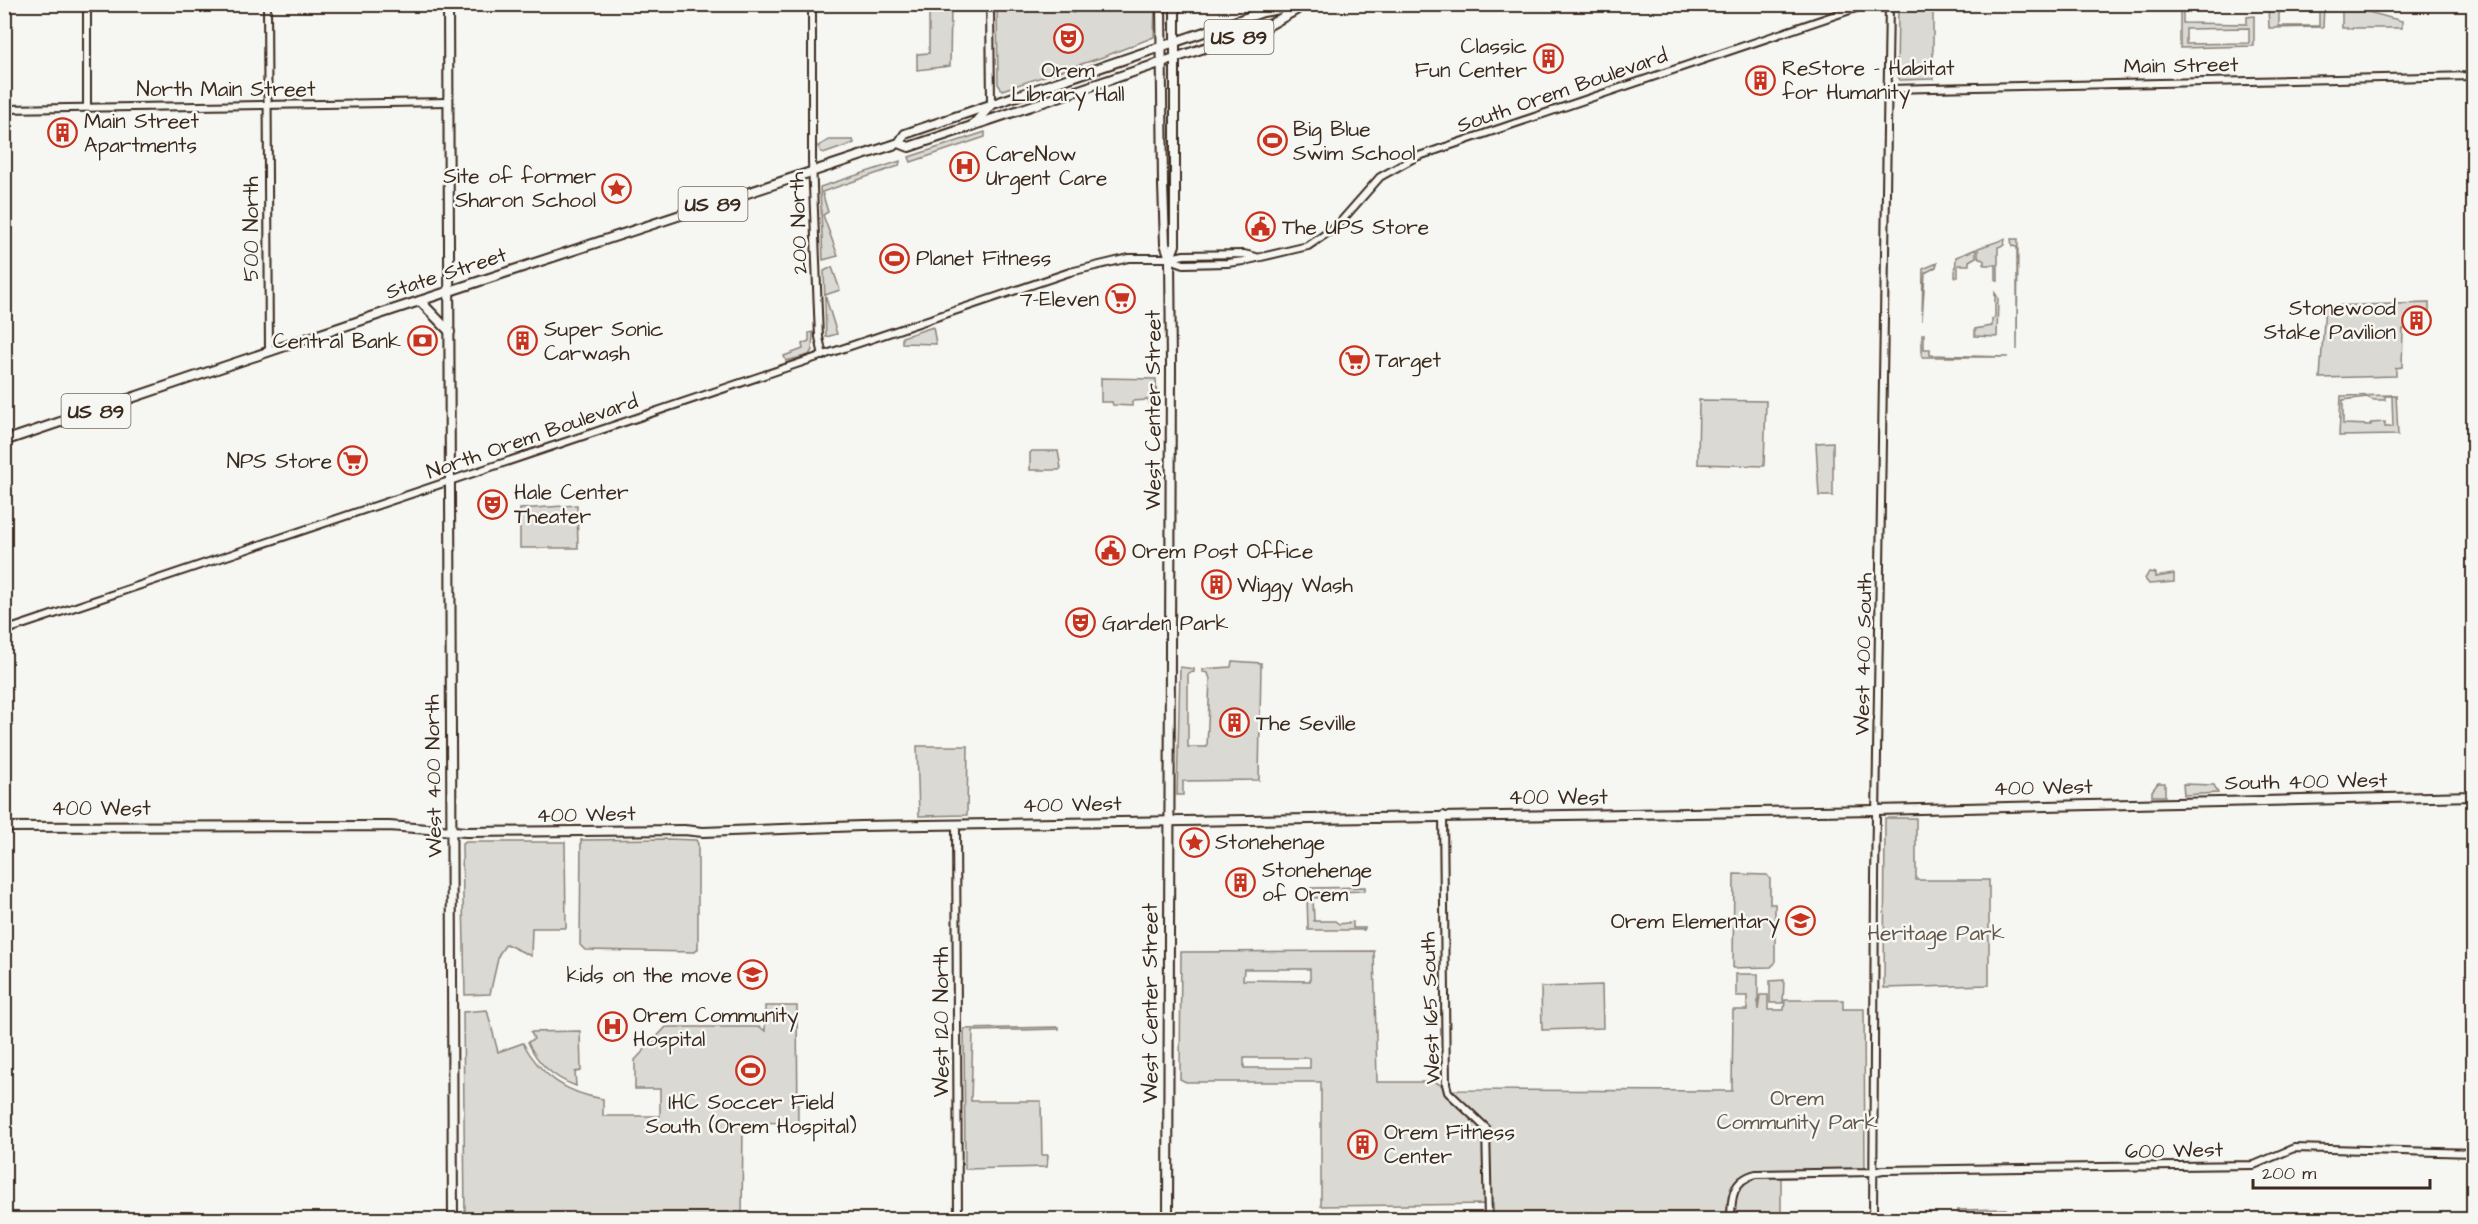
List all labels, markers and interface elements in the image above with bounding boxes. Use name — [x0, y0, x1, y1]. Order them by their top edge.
road number: US 89 — [1204, 20, 1274, 54]
theatre icon: Orem Library Hall — [1052, 23, 1084, 55]
place label: Classic Fun Center — [1415, 32, 1527, 85]
street label: South Orem Boulevard — [1453, 41, 1672, 140]
building icon: Classic Fun Center — [1532, 42, 1564, 74]
street label: Main Street — [2123, 50, 2239, 81]
place label: ReStore - Habitat for Humanity — [1782, 54, 1955, 109]
place label: Orem Library Hall — [1011, 56, 1125, 111]
building icon: ReStore - Habitat for Humanity — [1745, 64, 1777, 96]
street label: North Main Street — [137, 75, 316, 104]
place label: Main Street Apartments — [84, 107, 199, 161]
place label: Big Blue Swim School — [1293, 115, 1416, 168]
building icon: Main Street Apartments — [47, 117, 79, 149]
sports icon: Big Blue Swim School — [1256, 125, 1288, 157]
place label: CareNow Urgent Care — [986, 140, 1107, 195]
hospital icon: CareNow Urgent Care — [949, 150, 981, 182]
place label: Site of former Sharon School — [443, 162, 596, 215]
street label: 200 North — [782, 171, 815, 275]
place icon: Site of former Sharon School — [601, 172, 633, 204]
street label: 500 North — [237, 176, 266, 282]
road number: US 89 — [678, 187, 748, 221]
public building icon: The UPS Store — [1245, 211, 1277, 243]
place label: The UPS Store — [1282, 213, 1429, 242]
street label: State Street — [382, 240, 511, 307]
sports icon: Planet Fitness — [879, 242, 911, 274]
place label: Planet Fitness — [916, 244, 1051, 273]
supermarket icon: 7-Eleven — [1104, 283, 1136, 315]
place label: 7-Eleven — [1020, 285, 1099, 314]
place label: Stonewood Stake Pavilion — [2264, 294, 2396, 347]
building icon: Stonewood Stake Pavilion — [2401, 304, 2433, 336]
street label: West Center Street — [1139, 310, 1168, 510]
place label: Super Sonic Carwash — [544, 315, 663, 368]
bank icon: Central Bank — [406, 325, 438, 357]
building icon: Super Sonic Carwash — [507, 325, 539, 357]
place label: Central Bank — [273, 327, 401, 356]
supermarket icon: Target — [1338, 344, 1370, 376]
place label: Target — [1375, 346, 1442, 377]
street label: North Orem Boulevard — [423, 387, 642, 486]
road number: US 89 — [62, 394, 130, 428]
supermarket icon: NPS Store — [337, 445, 369, 477]
place label: NPS Store — [227, 447, 332, 476]
place label: Hale Center Theater — [514, 478, 629, 531]
theatre icon: Hale Center Theater — [477, 488, 509, 520]
public building icon: Orem Post Office — [1095, 535, 1127, 567]
place label: Orem Post Office — [1132, 537, 1313, 566]
building icon: Wiggy Wash — [1200, 569, 1232, 601]
place label: Wiggy Wash — [1237, 571, 1353, 602]
street label: West 400 South — [1848, 572, 1879, 736]
theatre icon: Garden Park — [1065, 607, 1097, 639]
place label: Garden Park — [1102, 609, 1229, 638]
street label: West 400 North — [418, 694, 449, 858]
building icon: The Seville — [1219, 707, 1251, 739]
place label: The Seville — [1256, 709, 1356, 738]
street label: South 400 West — [2224, 766, 2388, 797]
street label: 400 West — [1993, 772, 2093, 803]
street label: 400 West — [1508, 783, 1608, 812]
street label: 400 West — [1022, 789, 1122, 820]
street label: 400 West — [51, 794, 151, 823]
street label: 400 West — [536, 799, 636, 830]
place icon: Stonehenge — [1178, 826, 1210, 858]
place label: Stonehenge — [1215, 828, 1325, 859]
place label: Stonehenge of Orem — [1262, 856, 1372, 909]
building icon: Stonehenge of Orem — [1225, 866, 1257, 898]
street label: West Center Street — [1136, 903, 1165, 1103]
school or university icon: Orem Elementary — [1785, 905, 1817, 937]
place label: Orem Elementary — [1611, 907, 1780, 938]
park label: Heritage Park — [1867, 919, 2005, 950]
street label: West 165 South — [1413, 931, 1448, 1085]
street label: West 120 North — [927, 946, 956, 1097]
school or university icon: kids on the move — [737, 959, 769, 991]
place label: kids on the move — [566, 961, 732, 990]
place label: Orem Community Hospital — [633, 1001, 799, 1055]
hospital icon: Orem Community Hospital — [596, 1011, 628, 1043]
sports icon: IHC Soccer Field South (Orem Hospital) — [735, 1055, 767, 1087]
park label: Orem Community Park — [1717, 1084, 1877, 1139]
place label: IHC Soccer Field South (Orem Hospital) — [645, 1088, 857, 1142]
place label: Orem Fitness Center — [1384, 1118, 1515, 1171]
building icon: Orem Fitness Center — [1347, 1128, 1379, 1160]
street label: 600 West — [2125, 1135, 2224, 1166]
scale bar — [2253, 1152, 2430, 1190]
text: 200 m — [2262, 1161, 2316, 1186]

